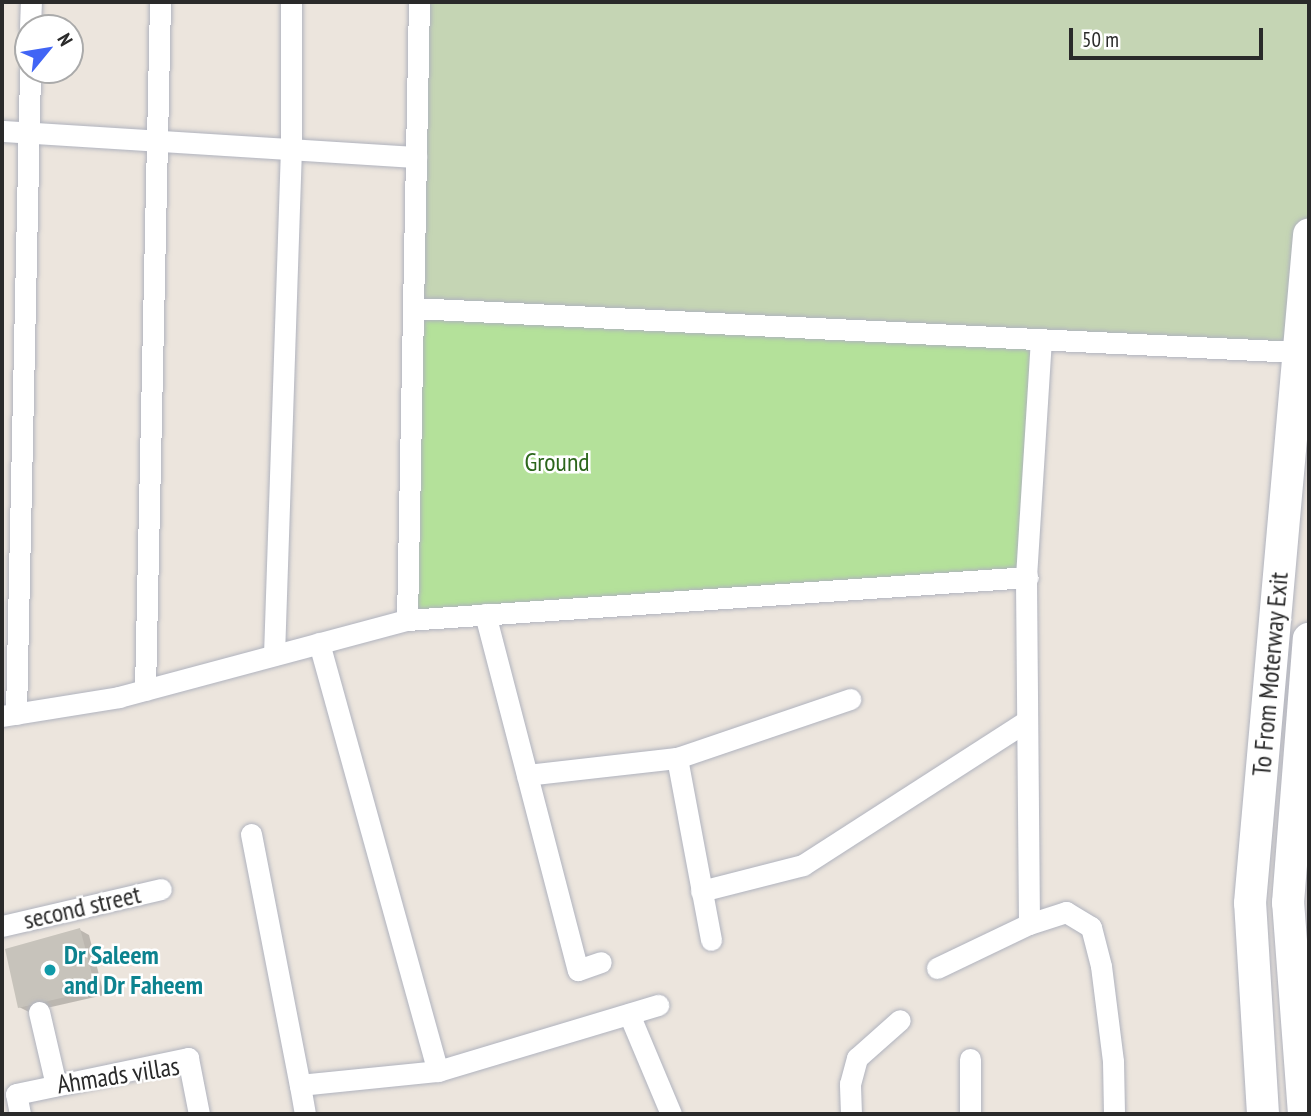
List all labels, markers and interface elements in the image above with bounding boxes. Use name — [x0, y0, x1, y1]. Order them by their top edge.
north arrow — [14, 14, 84, 84]
scale bar — [1073, 14, 1267, 58]
text: 50 m — [1082, 26, 1119, 53]
text: N — [52, 29, 78, 50]
park label: Ground — [524, 446, 590, 478]
street label: To From Moterway Exit — [1246, 570, 1294, 778]
street label: second street — [21, 878, 143, 936]
place label: Dr Saleem and Dr Faheem — [64, 939, 203, 1000]
marker: Dr Saleem and Dr Faheem — [42, 962, 58, 978]
street label: Ahmads villas — [54, 1050, 182, 1100]

